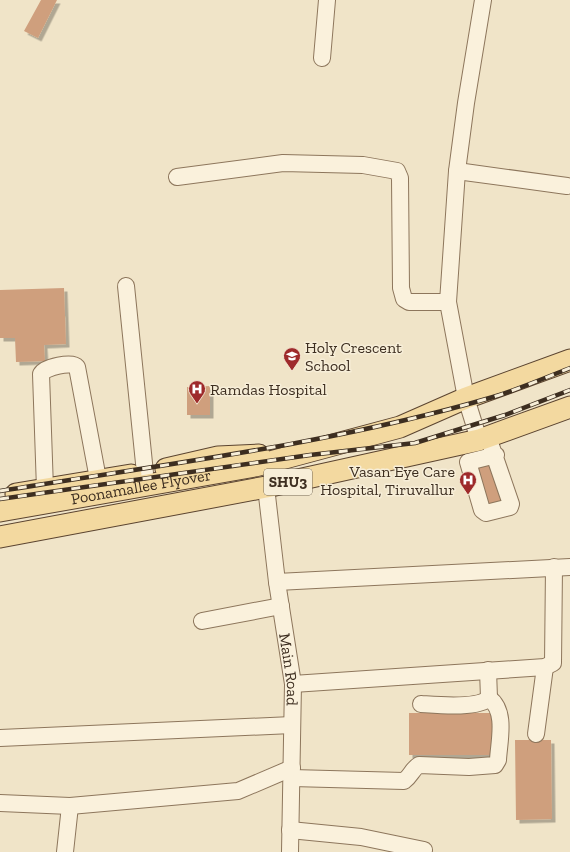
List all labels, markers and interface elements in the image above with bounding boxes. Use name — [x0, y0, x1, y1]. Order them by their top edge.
place label: Holy Crescent School — [305, 338, 402, 375]
school or university icon: Holy Crescent School — [282, 346, 302, 371]
hospital icon: Ramdas Hospital — [187, 379, 207, 404]
place label: Ramdas Hospital — [210, 380, 327, 399]
place label: Vasan Eye Care Hospital, Tiruvallur — [320, 462, 455, 499]
street label: Poonamallee Flyover — [69, 465, 213, 508]
road number: SHU3 — [264, 469, 312, 495]
hospital icon: Vasan Eye Care Hospital, Tiruvallur — [458, 470, 478, 495]
street label: Main Road — [275, 632, 302, 706]

